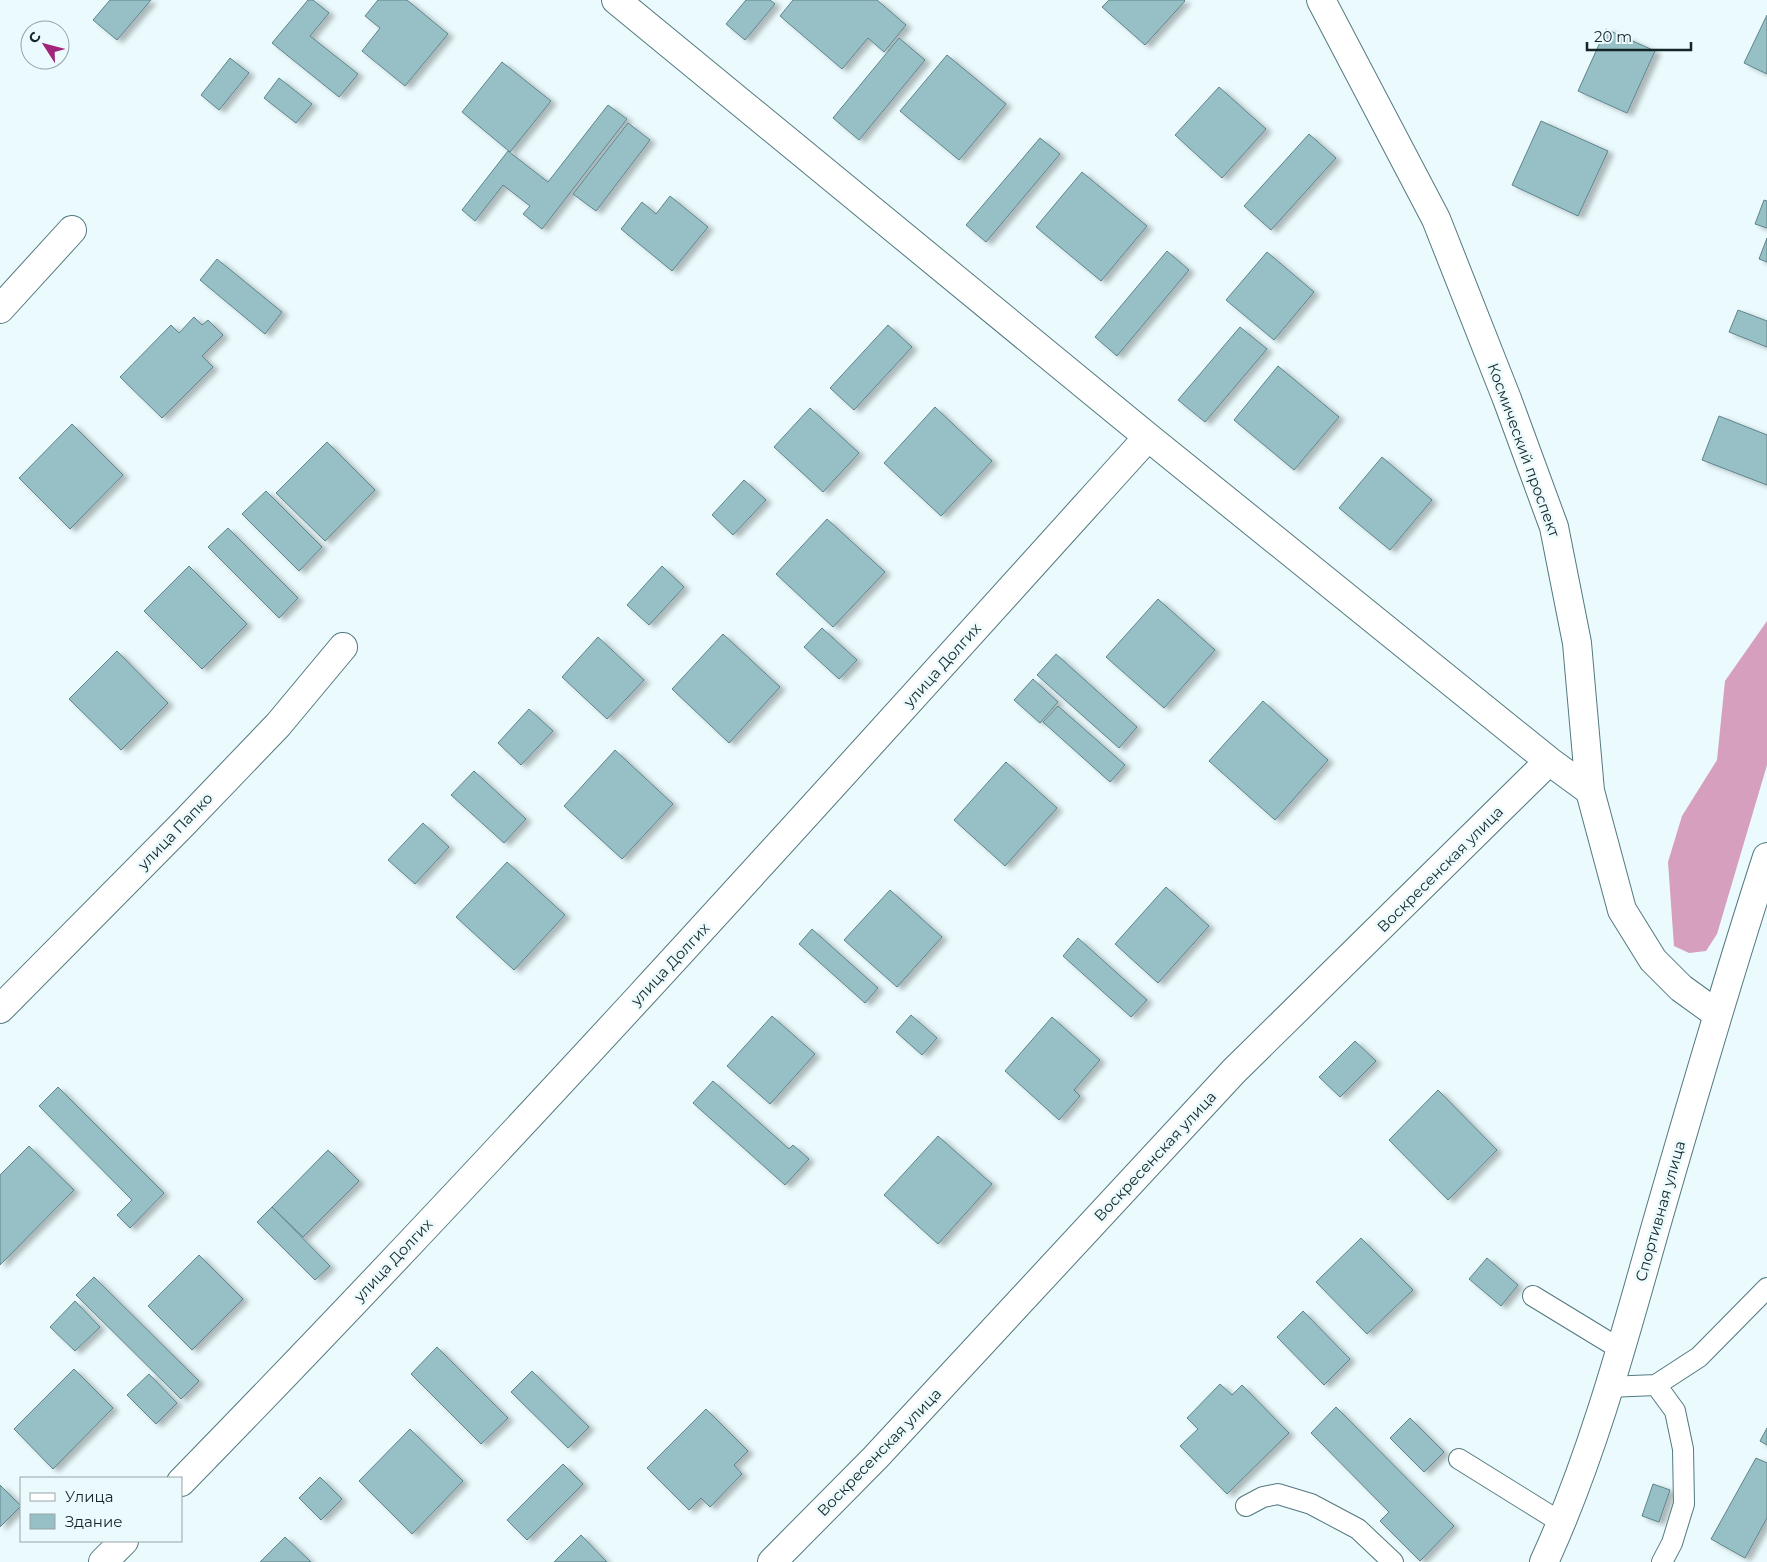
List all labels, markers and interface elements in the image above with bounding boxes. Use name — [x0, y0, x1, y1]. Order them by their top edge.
north arrow — [20, 20, 70, 70]
scale bar — [1587, 20, 1691, 52]
text: 20 m — [1594, 27, 1632, 46]
text: С — [24, 28, 45, 47]
street label: Космический проспект — [1484, 360, 1565, 540]
street label: улица Долгих — [899, 619, 985, 712]
street label: улица Папко — [133, 788, 217, 874]
street label: Воскресенская улица — [1373, 802, 1507, 936]
street label: улица Долгих — [626, 918, 713, 1010]
street label: Воскресенская улица — [1090, 1087, 1220, 1225]
street label: Спортивная улица — [1631, 1138, 1689, 1284]
street label: улица Долгих — [349, 1214, 436, 1306]
street label: Воскресенская улица — [813, 1384, 945, 1520]
legend — [20, 1477, 182, 1542]
text: Улица — [65, 1487, 113, 1506]
text: Здание — [65, 1512, 123, 1531]

